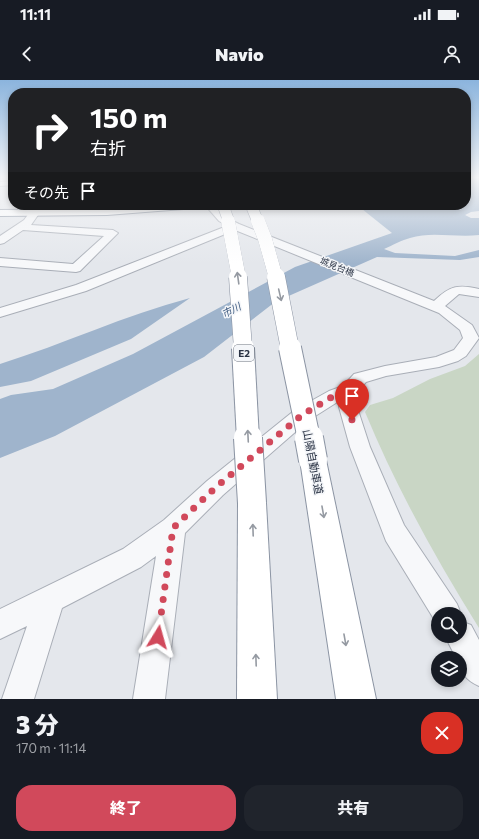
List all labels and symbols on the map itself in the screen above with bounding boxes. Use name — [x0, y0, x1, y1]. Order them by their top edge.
street label: 城見台橋 — [318, 255, 356, 278]
one-way arrow — [234, 272, 242, 285]
one-way arrow — [276, 289, 284, 302]
water label: 市川 — [219, 300, 244, 320]
road number: E2 — [234, 345, 254, 361]
pin — [335, 379, 369, 420]
street label: 山陽自動車道 — [301, 428, 326, 496]
one-way arrow — [245, 430, 252, 443]
one-way arrow — [319, 505, 327, 518]
one-way arrow — [249, 524, 257, 537]
position arrow — [137, 616, 179, 658]
one-way arrow — [342, 633, 350, 646]
one-way arrow — [252, 654, 260, 667]

